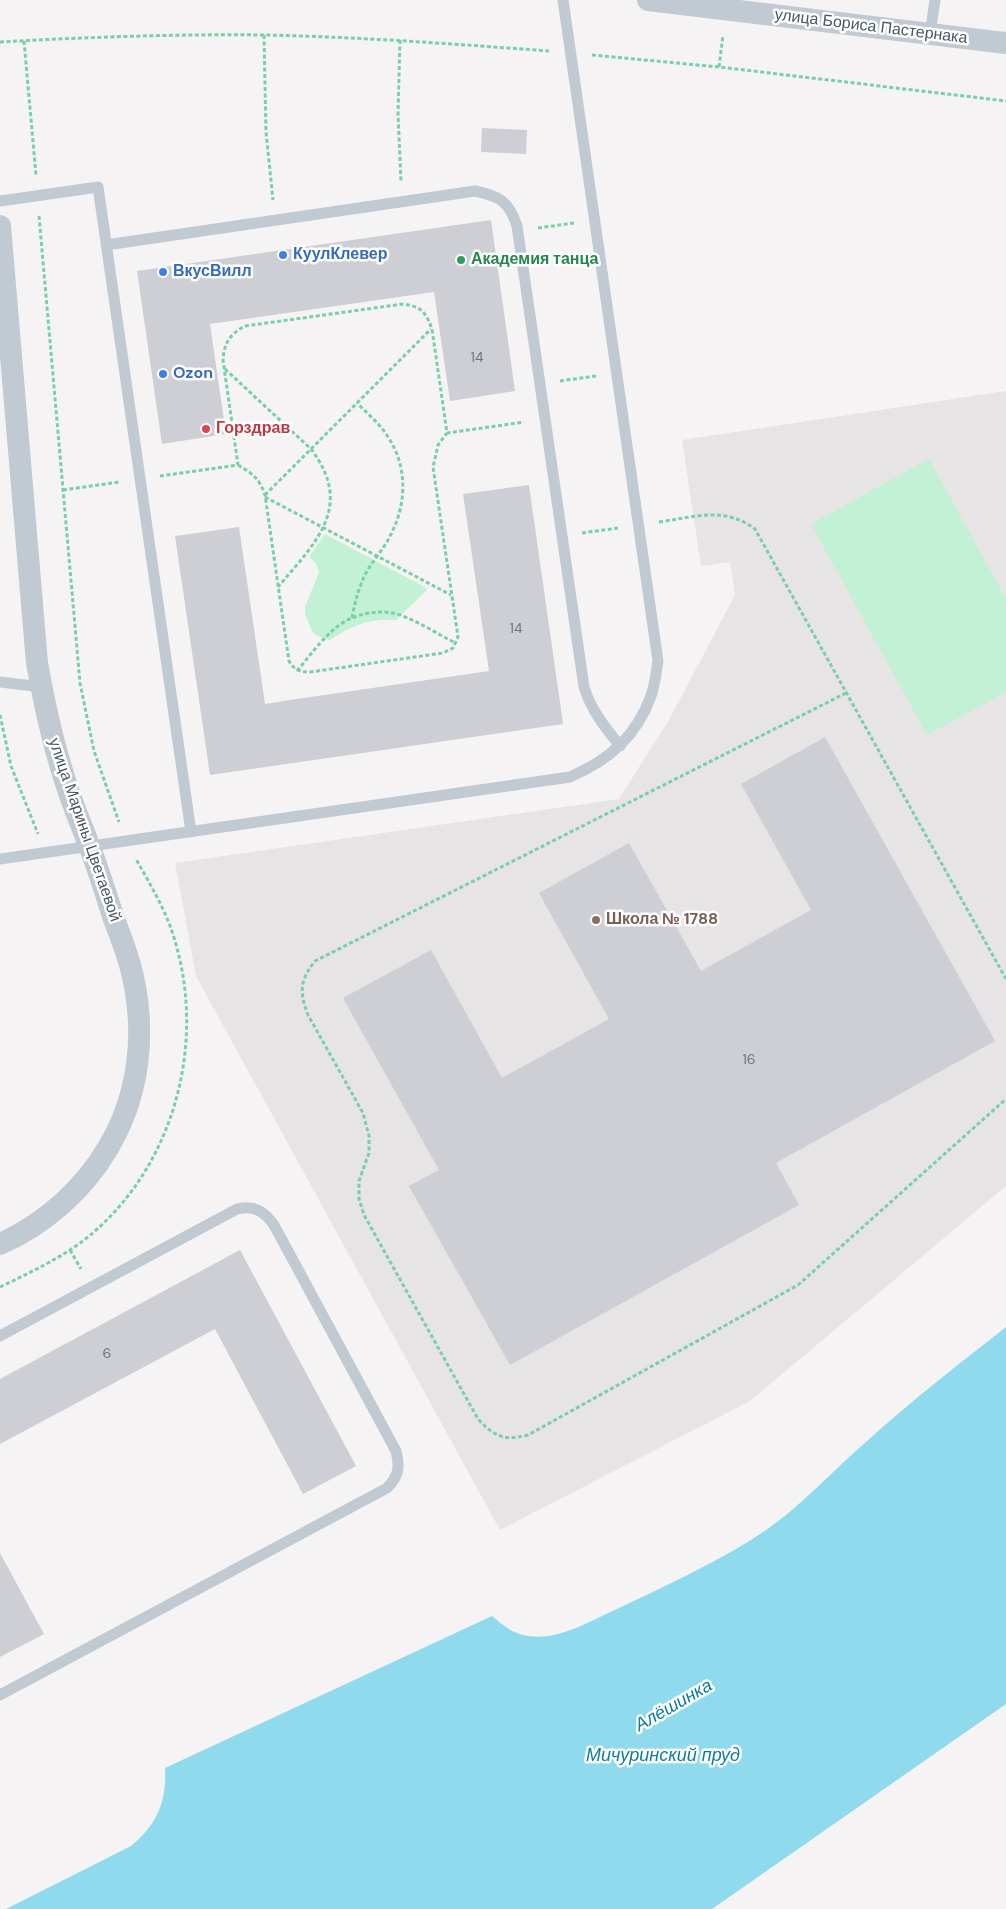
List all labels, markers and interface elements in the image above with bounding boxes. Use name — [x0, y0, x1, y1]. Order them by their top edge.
street label: улица Бориса Пастернака — [774, 6, 968, 48]
place label: КуулКлевер — [293, 245, 387, 265]
marker: КуулКлевер — [277, 249, 289, 261]
place label: Академия танца — [471, 250, 598, 270]
marker: Академия танца — [455, 254, 467, 266]
place label: ВкусВилл — [173, 262, 252, 282]
marker: ВкусВилл — [157, 266, 169, 278]
house number: 14 — [471, 350, 483, 366]
place label: Ozon — [173, 364, 213, 384]
marker: Ozon — [157, 368, 169, 380]
place label: Горздрав — [216, 419, 290, 439]
marker: Горздрав — [200, 423, 212, 435]
house number: 14 — [510, 621, 522, 637]
street label: улица Марины Цветаевой — [44, 736, 124, 924]
place label: Школа № 1788 — [606, 910, 718, 930]
marker: Школа № 1788 — [590, 914, 602, 926]
house number: 16 — [742, 1052, 756, 1068]
house number: 6 — [103, 1346, 111, 1362]
water label: Алёшинка — [632, 1675, 716, 1737]
water label: Мичуринский пруд — [586, 1745, 740, 1767]

